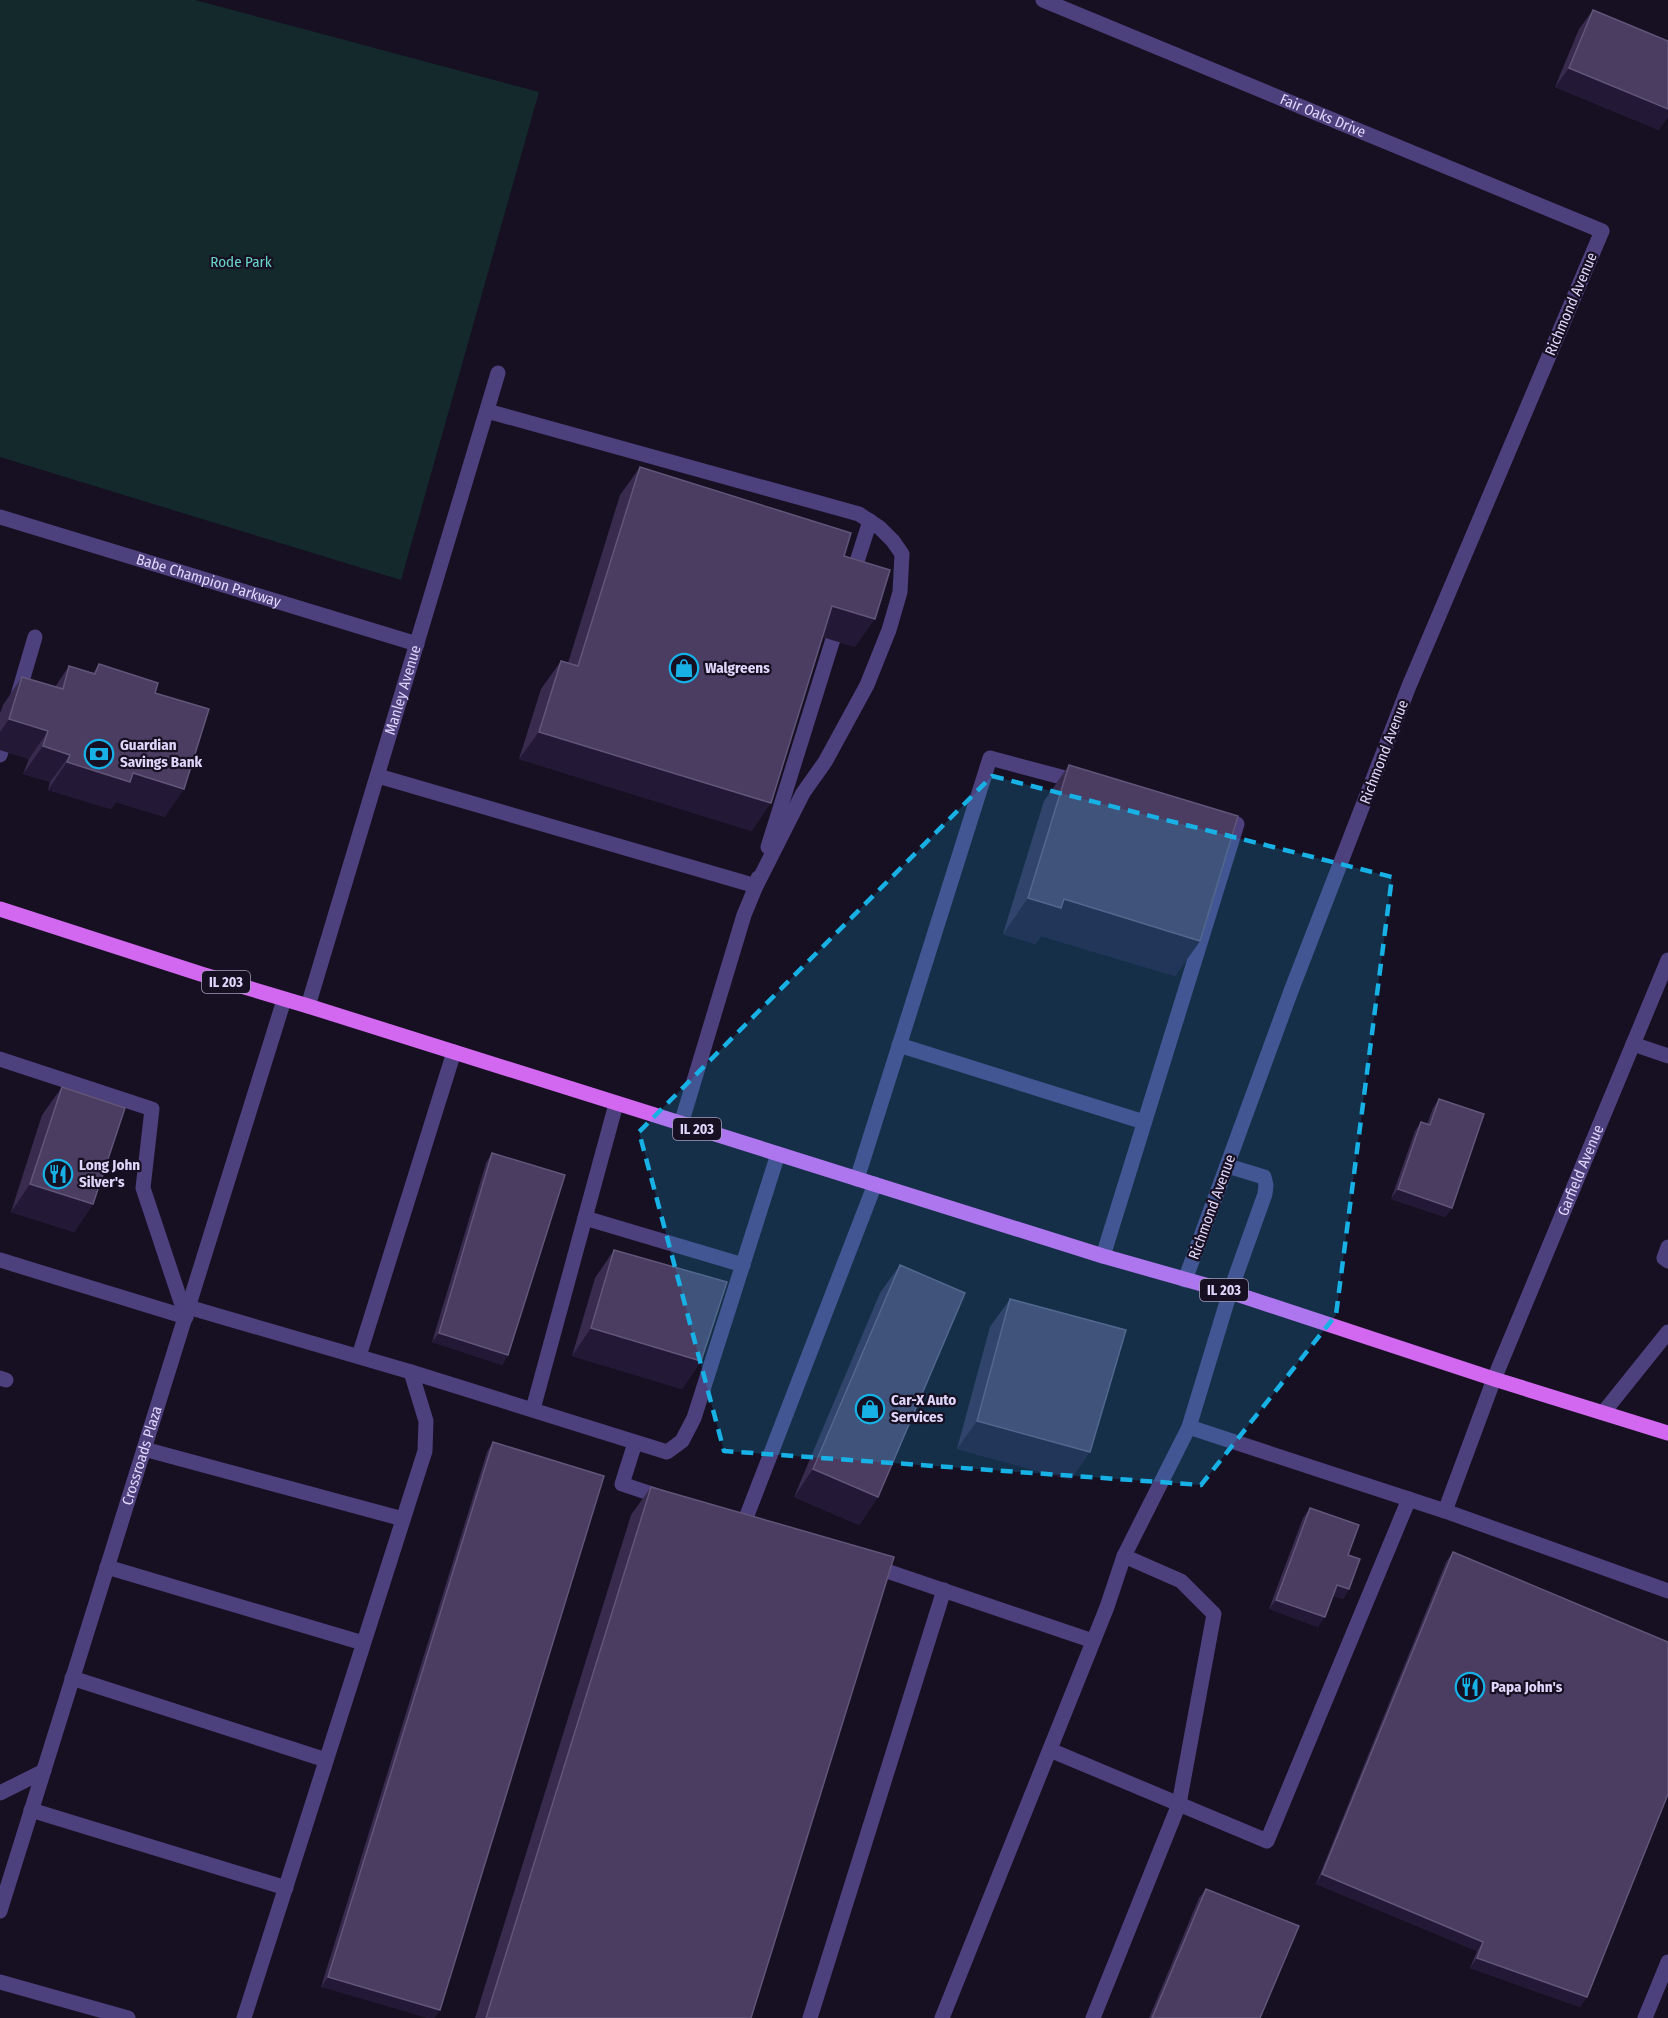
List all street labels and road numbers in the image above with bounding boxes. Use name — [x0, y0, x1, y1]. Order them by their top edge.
street label: Fair Oaks Drive — [1278, 90, 1368, 141]
street label: Richmond Avenue — [1541, 250, 1601, 358]
street label: Babe Champion Parkway — [134, 550, 283, 611]
street label: Manley Avenue — [381, 643, 425, 737]
street label: Richmond Avenue — [1356, 697, 1412, 807]
road number: IL 203 — [202, 971, 250, 993]
road number: IL 203 — [673, 1118, 721, 1140]
street label: Garfield Avenue — [1554, 1122, 1608, 1219]
street label: Richmond Avenue — [1185, 1152, 1239, 1262]
road number: IL 203 — [1200, 1279, 1248, 1301]
street label: Crossroads Plaza — [118, 1404, 166, 1507]

